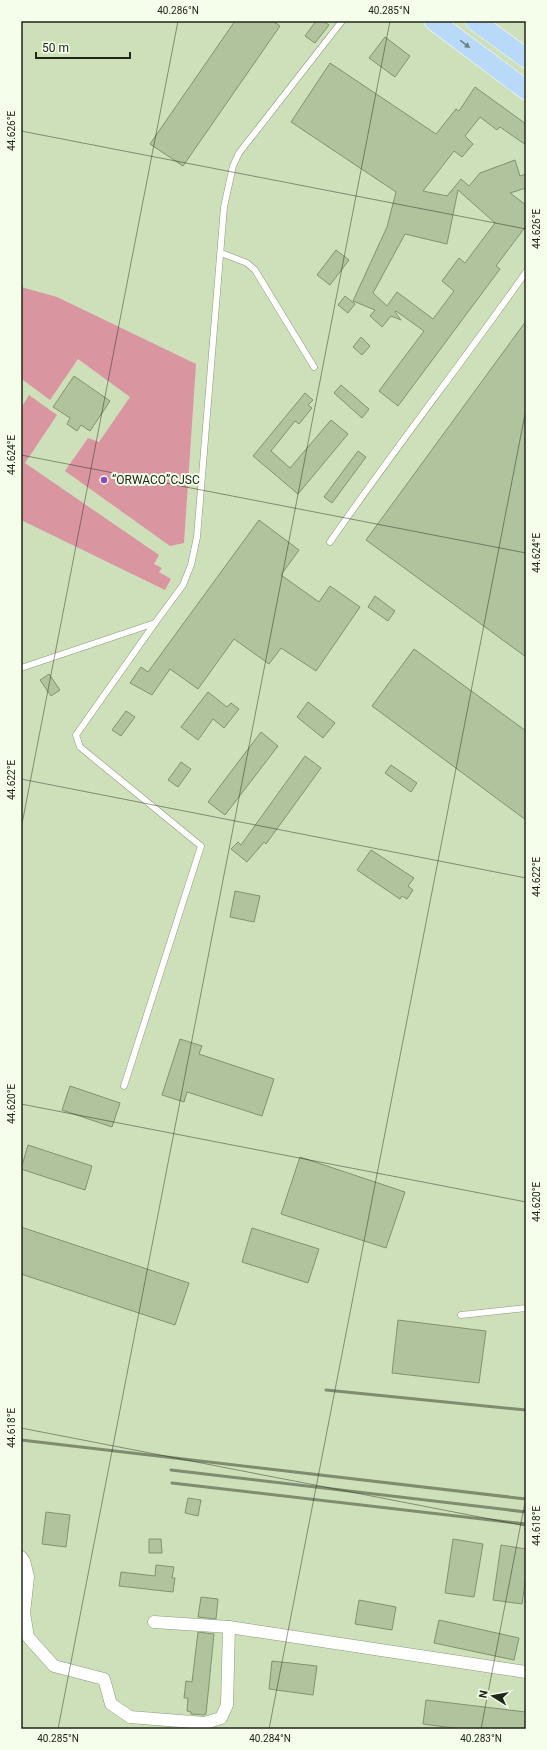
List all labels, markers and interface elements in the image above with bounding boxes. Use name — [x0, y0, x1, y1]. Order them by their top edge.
text: 40.286°N — [157, 5, 199, 16]
text: 40.285°N — [368, 5, 410, 16]
scale bar — [36, 34, 130, 60]
one-way arrow — [459, 40, 470, 49]
text: 50 m — [42, 41, 69, 55]
text: 44.626°E — [6, 111, 17, 151]
text: 44.626°E — [531, 209, 542, 249]
text: 44.624°E — [6, 435, 17, 475]
place label: “ORWACO”CJSC — [112, 473, 200, 487]
marker: “ORWACO”CJSC — [99, 475, 109, 485]
text: 44.624°E — [531, 533, 542, 573]
text: 44.622°E — [6, 760, 17, 800]
text: 44.622°E — [531, 857, 542, 897]
text: 44.620°E — [6, 1084, 17, 1124]
text: 44.620°E — [531, 1182, 542, 1222]
text: 44.618°E — [6, 1408, 17, 1448]
text: 44.618°E — [531, 1506, 542, 1546]
north arrow — [473, 1676, 513, 1716]
text: N — [477, 1689, 491, 1699]
text: 40.285°N — [37, 1733, 79, 1744]
text: 40.284°N — [249, 1733, 291, 1744]
text: 40.283°N — [460, 1733, 502, 1744]

